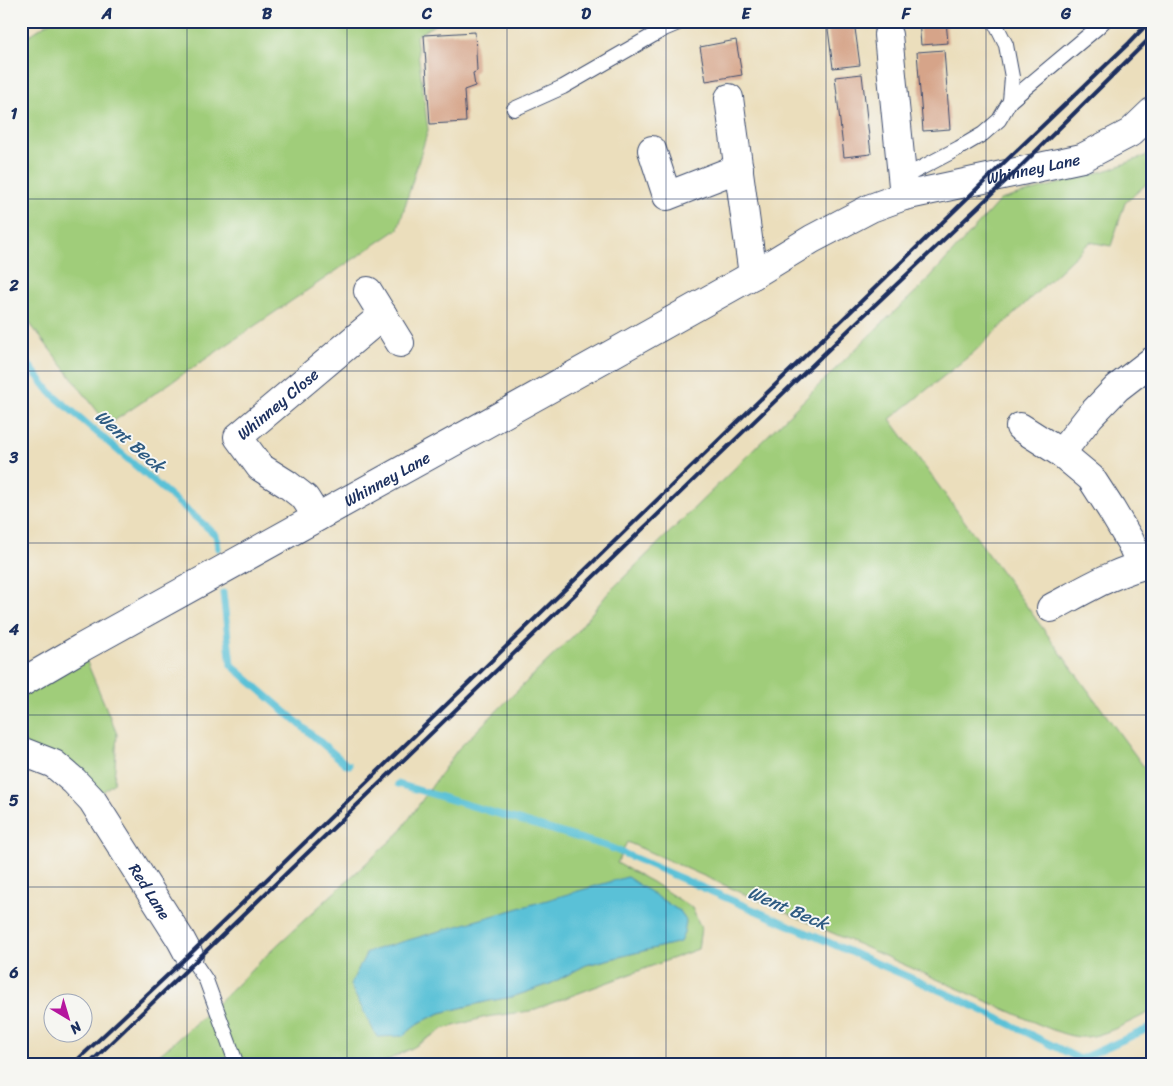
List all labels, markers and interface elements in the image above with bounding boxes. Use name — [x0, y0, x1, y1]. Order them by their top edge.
text: A — [101, 0, 112, 28]
text: B — [262, 0, 273, 28]
text: C — [421, 0, 433, 28]
text: D — [581, 0, 591, 28]
text: E — [742, 0, 752, 28]
text: F — [901, 0, 912, 28]
text: G — [1060, 0, 1072, 28]
text: 1 — [11, 99, 18, 128]
street label: Whinney Lane — [984, 145, 1083, 193]
text: 2 — [8, 271, 19, 300]
street label: Whinney Close — [230, 361, 326, 448]
water label: Went Beck — [88, 401, 174, 482]
text: 3 — [9, 443, 19, 472]
street label: Whinney Lane — [338, 443, 436, 515]
text: 4 — [8, 615, 19, 644]
text: 5 — [9, 786, 19, 815]
street label: Red Lane — [121, 857, 179, 926]
water label: Went Beck — [743, 877, 835, 940]
text: 6 — [8, 958, 19, 987]
north arrow — [42, 994, 92, 1044]
text: N — [64, 1014, 88, 1041]

